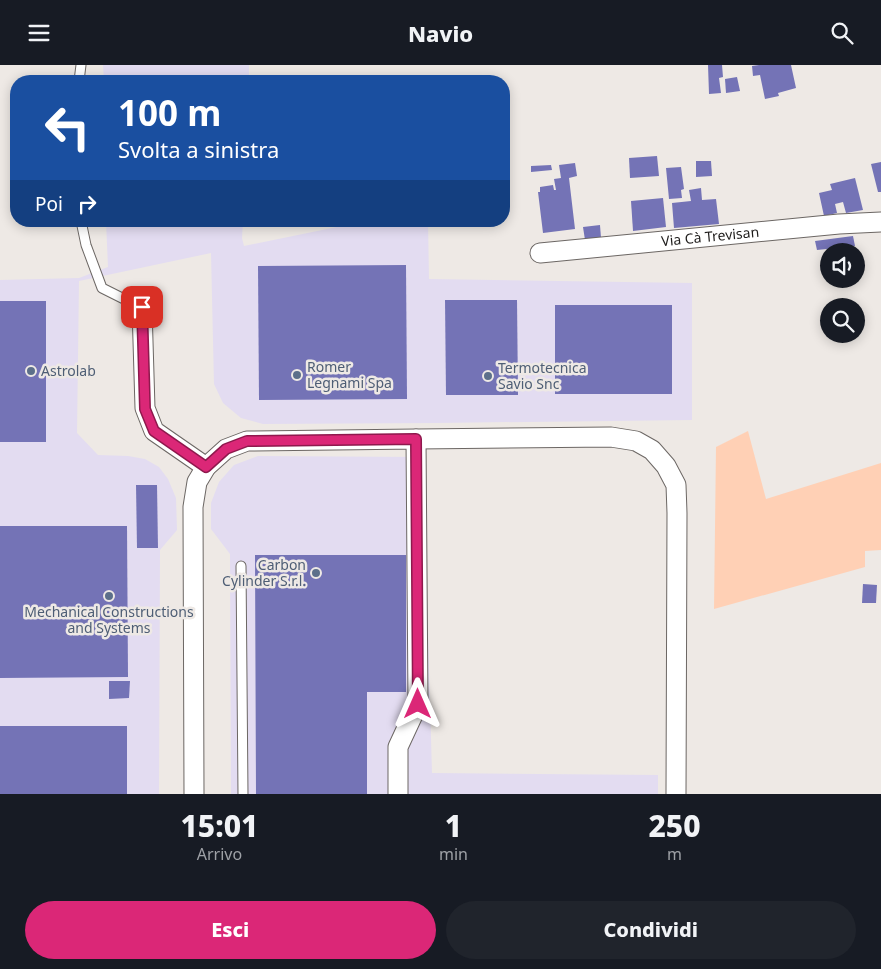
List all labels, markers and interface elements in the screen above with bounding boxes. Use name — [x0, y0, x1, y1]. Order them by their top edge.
text: Navio — [408, 18, 473, 48]
icon: menu — [25, 19, 53, 47]
icon: search — [828, 19, 856, 47]
text: 100 m — [118, 89, 221, 136]
icon: left — [35, 95, 100, 160]
text: Svolta a sinistra — [118, 134, 279, 164]
icon: right — [73, 190, 101, 218]
text: Poi — [35, 191, 63, 217]
street label: Via Cà Trevisan — [660, 222, 760, 250]
map controls — [820, 243, 865, 343]
button: sound — [820, 243, 865, 288]
pin — [121, 286, 163, 328]
icon: arrive — [128, 293, 156, 321]
button: search — [820, 298, 865, 343]
place label: Romer Legnami Spa — [307, 357, 392, 392]
place label: Termotecnica Savio Snc — [498, 358, 587, 393]
place label: Astrolab — [41, 361, 96, 380]
marker: Astrolab — [25, 365, 37, 377]
marker: Romer Legnami Spa — [291, 369, 303, 381]
marker: Termotecnica Savio Snc — [482, 370, 494, 382]
place label: Carbon Cylinder S.r.l. — [222, 555, 306, 590]
marker: Carbon Cylinder S.r.l. — [310, 567, 322, 579]
marker: Mechanical Constructions and Systems — [103, 590, 115, 602]
place label: Mechanical Constructions and Systems — [24, 602, 194, 637]
position arrow — [391, 677, 443, 729]
text: 15:01 — [181, 805, 258, 846]
text: 1 — [445, 805, 462, 846]
text: 250 — [648, 805, 700, 846]
text: Arrivo — [197, 843, 242, 865]
text: min — [439, 843, 468, 865]
text: m — [667, 843, 682, 865]
button: Esci — [25, 901, 436, 959]
button: Condividi — [446, 901, 856, 959]

